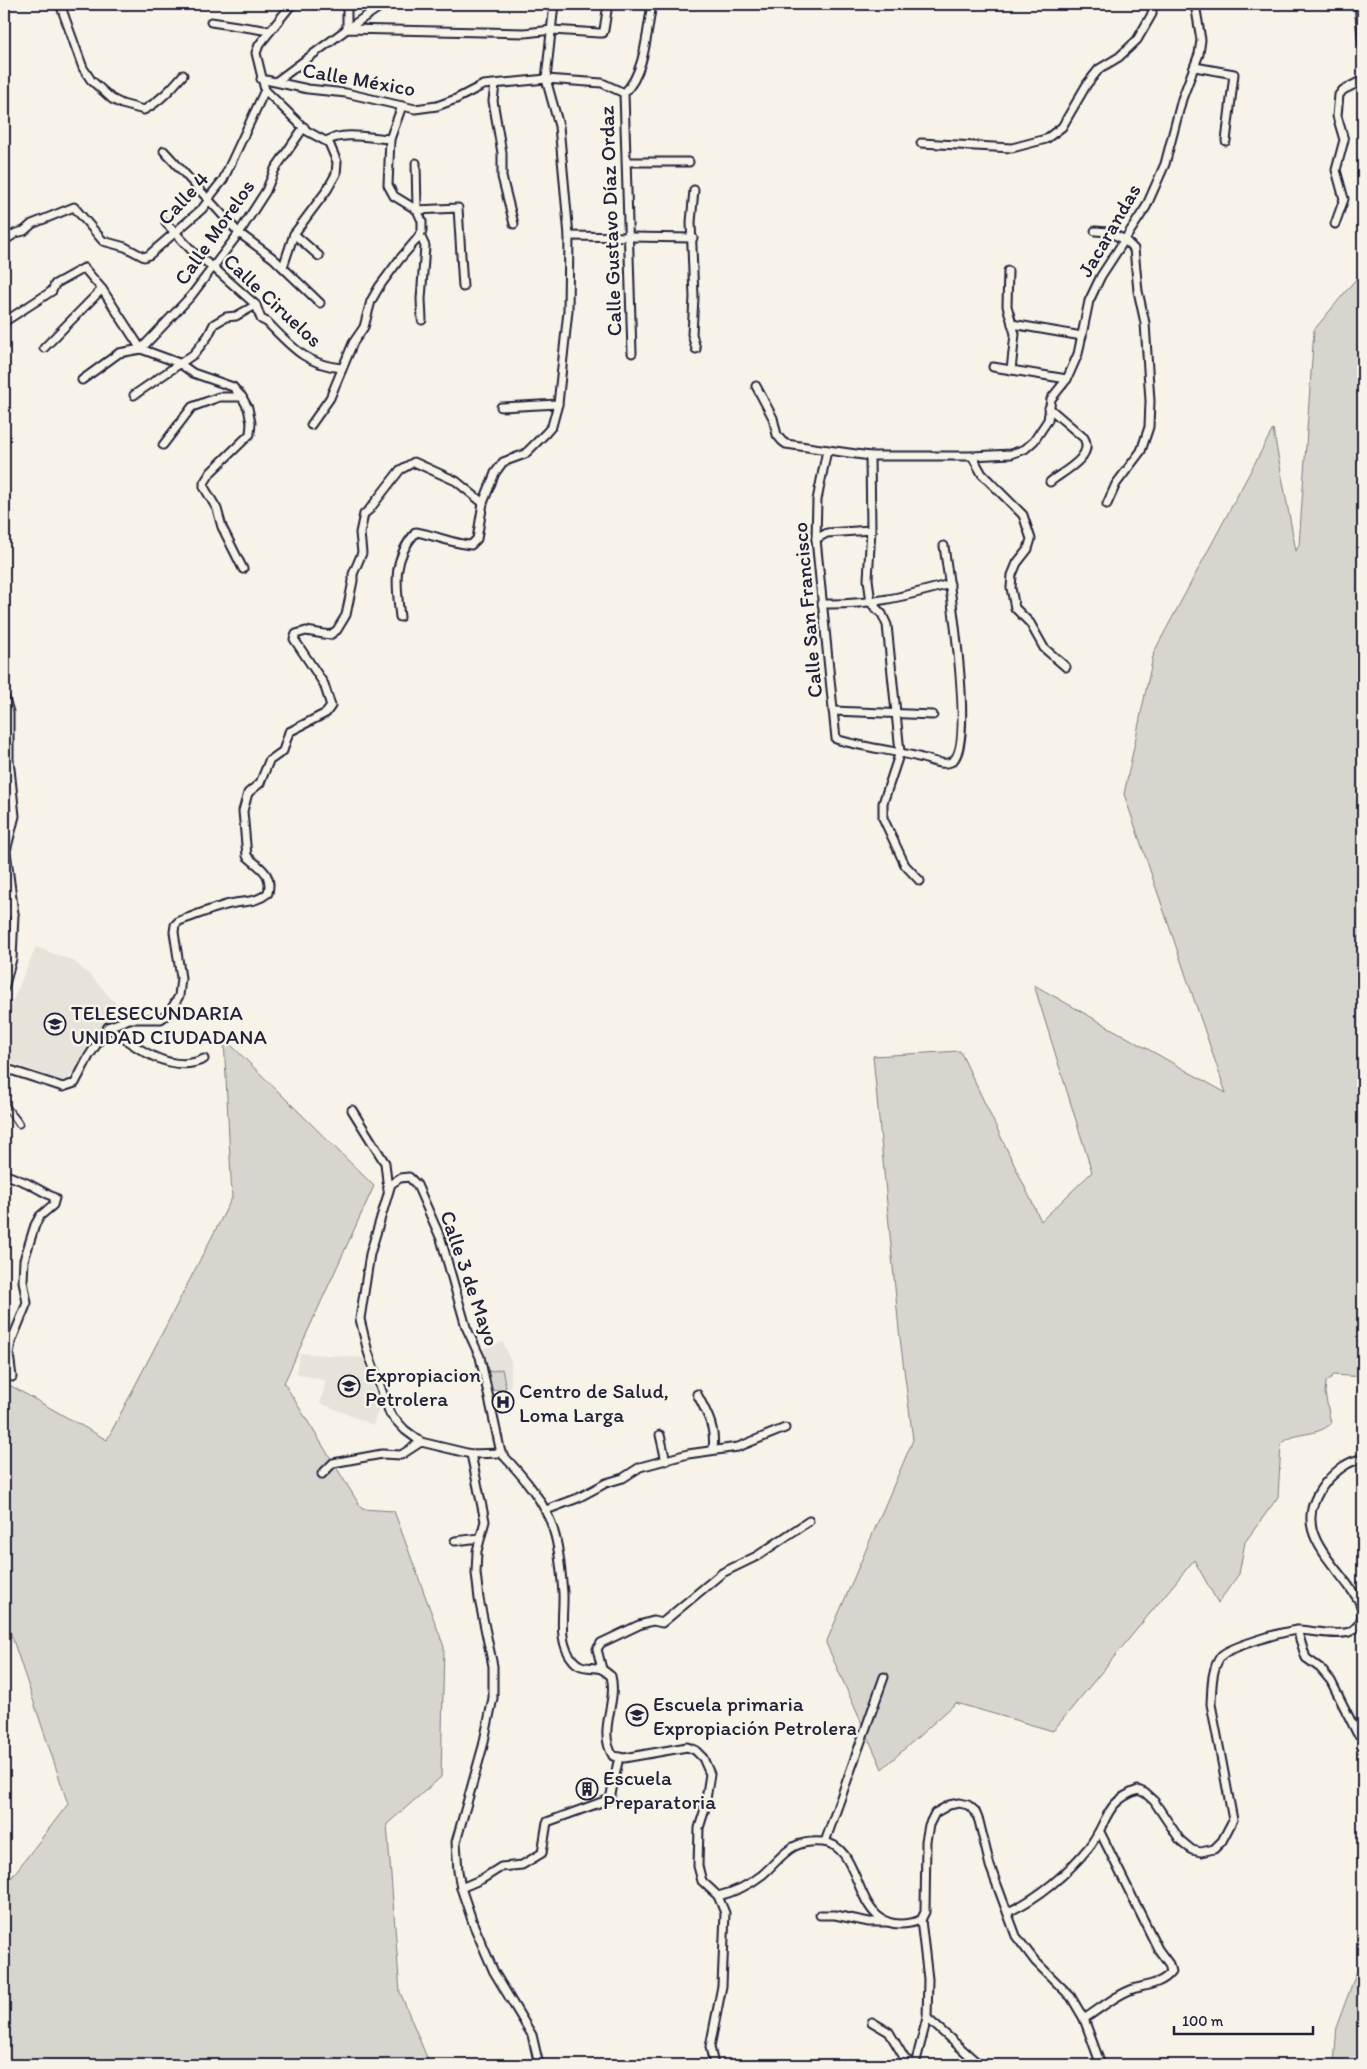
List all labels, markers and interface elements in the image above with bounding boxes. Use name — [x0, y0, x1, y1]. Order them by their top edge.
street label: Calle México — [301, 57, 417, 101]
street label: Calle Gustavo Díaz Ordaz — [593, 105, 627, 337]
street label: Calle 4 — [152, 166, 214, 230]
street label: Calle Morelos — [168, 174, 260, 290]
street label: Jacarandas — [1072, 179, 1146, 281]
street label: Calle Ciruelos — [218, 248, 328, 352]
street label: Calle San Francisco — [787, 521, 827, 699]
place label: TELESECUNDARIA UNIDAD CIUDADANA — [71, 1000, 267, 1049]
school or university icon: TELESECUNDARIA UNIDAD CIUDADANA — [43, 1012, 67, 1036]
street label: Calle 3 de Mayo — [435, 1207, 505, 1349]
place label: Expropiacion Petrolera — [365, 1362, 481, 1411]
school or university icon: Expropiacion Petrolera — [337, 1374, 361, 1398]
place label: Centro de Salud, Loma Larga — [519, 1378, 669, 1427]
hospital icon: Centro de Salud, Loma Larga — [491, 1390, 515, 1414]
place label: Escuela primaria Expropiación Petrolera — [653, 1691, 857, 1740]
school or university icon: Escuela primaria Expropiación Petrolera — [625, 1703, 649, 1727]
place label: Escuela Preparatoria — [603, 1765, 716, 1814]
building icon: Escuela Preparatoria — [575, 1777, 599, 1801]
scale bar — [1174, 2004, 1313, 2036]
text: 100 m — [1182, 2012, 1224, 2030]

